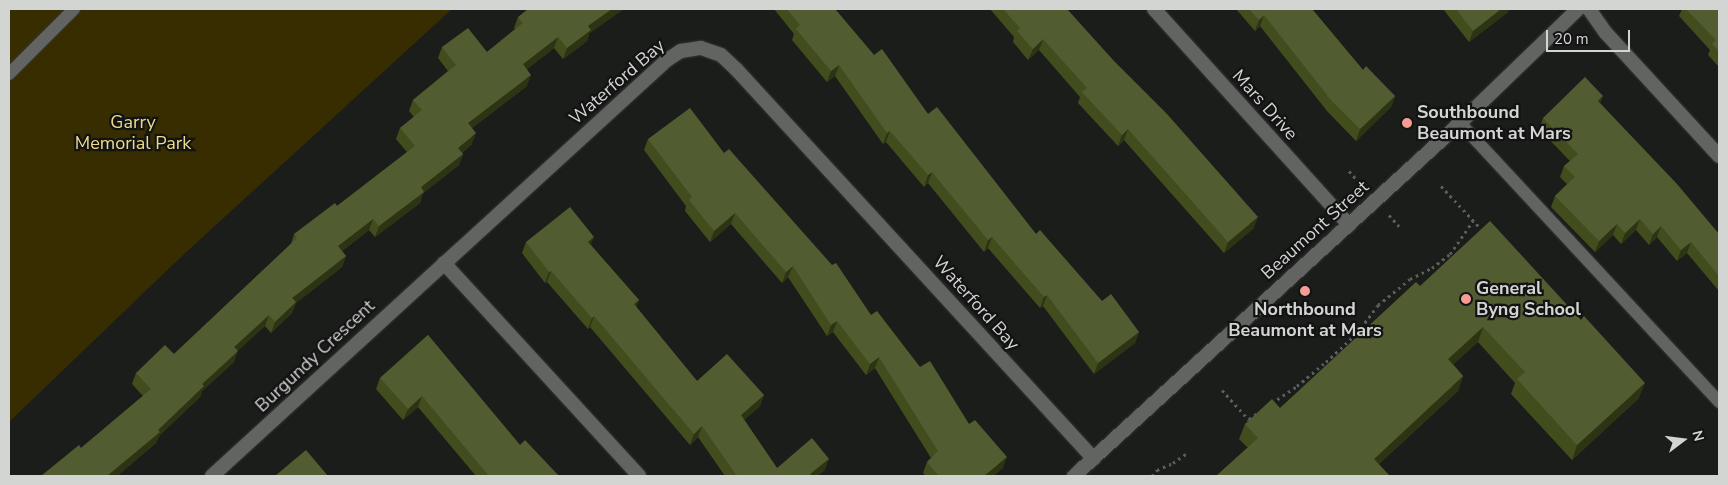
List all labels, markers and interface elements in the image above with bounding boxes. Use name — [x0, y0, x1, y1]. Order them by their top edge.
scale bar — [1548, 20, 1632, 52]
text: 20 m — [1554, 29, 1589, 49]
street label: Waterford Bay — [565, 35, 669, 129]
street label: Mars Drive — [1228, 65, 1302, 145]
place label: Southbound Beaumont at Mars — [1417, 102, 1571, 144]
park label: Garry Memorial Park — [75, 112, 191, 154]
marker: Southbound Beaumont at Mars — [1401, 117, 1413, 129]
street label: Beaumont Street — [1257, 176, 1373, 284]
street label: Waterford Bay — [928, 252, 1024, 354]
place label: General Byng School — [1476, 278, 1581, 320]
marker: Northbound Beaumont at Mars — [1299, 285, 1311, 297]
marker: General Byng School — [1460, 293, 1472, 305]
street label: Burgundy Crescent — [251, 295, 379, 417]
place label: Northbound Beaumont at Mars — [1228, 299, 1382, 342]
north arrow — [1658, 415, 1708, 465]
text: N — [1687, 428, 1709, 444]

